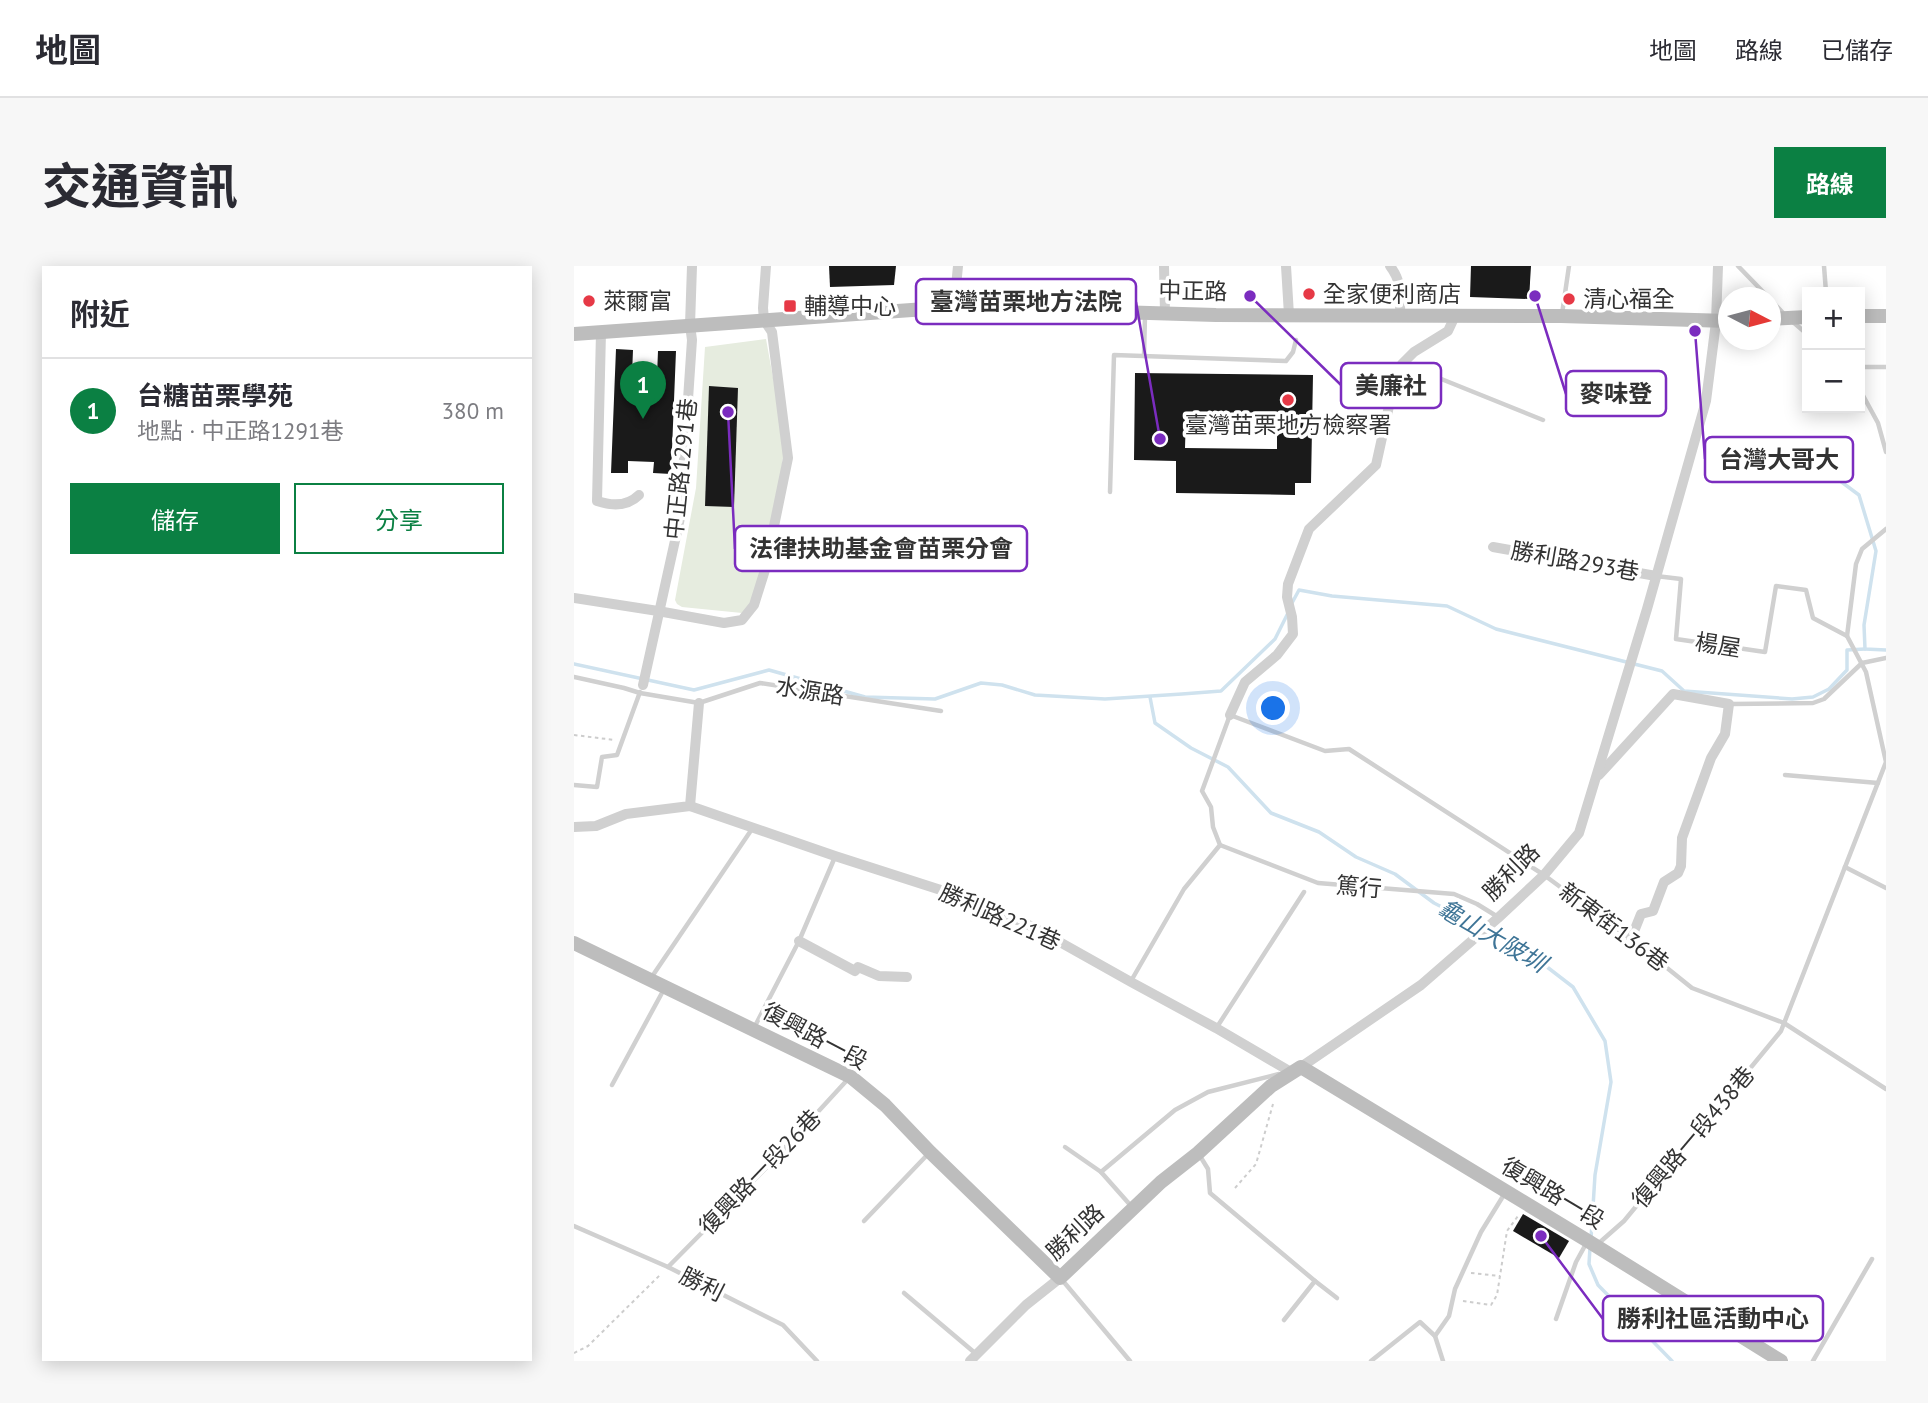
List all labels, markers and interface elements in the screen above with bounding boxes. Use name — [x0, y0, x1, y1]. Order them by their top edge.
text: 地圖 — [35, 28, 101, 71]
text: 地圖 — [1649, 35, 1697, 66]
text: 路線 — [1735, 35, 1783, 66]
text: 已儲存 — [1821, 35, 1893, 66]
button: 路線 — [1774, 147, 1886, 218]
text: 交通資訊 — [42, 154, 238, 218]
street label: 中正路 — [1158, 275, 1228, 306]
callout: 臺灣苗栗地方法院 — [916, 279, 1136, 324]
place label: 全家便利商店 — [1323, 279, 1461, 308]
place label: 清心福全 — [1583, 284, 1675, 313]
place label: 萊爾富 — [603, 286, 672, 315]
text: 臺灣苗栗地方法院 — [930, 286, 1122, 317]
marker: 全家便利商店 — [1301, 286, 1317, 302]
north arrow — [1718, 287, 1781, 350]
map controls — [1802, 287, 1865, 413]
button: + — [1802, 287, 1865, 350]
place label: 輔導中心 — [804, 291, 896, 320]
marker: 清心福全 — [1561, 291, 1577, 307]
marker: 萊爾富 — [581, 293, 597, 309]
text: 附近 — [70, 294, 130, 333]
marker: 輔導中心 — [782, 298, 798, 314]
button: − — [1802, 350, 1865, 413]
pin: 1 — [620, 361, 666, 419]
callout: 美廉社 — [1341, 363, 1441, 408]
text: 美廉社 — [1355, 370, 1427, 401]
callout: 麥味登 — [1566, 371, 1666, 416]
text: 麥味登 — [1580, 378, 1652, 409]
text: 台糖苗栗學苑 — [137, 379, 293, 412]
marker: 臺灣苗栗地方檢察署 — [1280, 392, 1296, 408]
text: 1 — [86, 396, 100, 425]
text: 380 m — [442, 396, 504, 425]
street label: 中正路1291巷 — [659, 397, 702, 541]
place label: 臺灣苗栗地方檢察署 — [1185, 410, 1392, 439]
text: 地點 · 中正路1291巷 — [137, 416, 344, 445]
callout: 台灣大哥大 — [1705, 437, 1853, 482]
text: 台灣大哥大 — [1719, 444, 1839, 475]
button: 儲存 — [70, 483, 280, 554]
button: 分享 — [294, 483, 504, 554]
callout: 法律扶助基金會苗栗分會 — [735, 526, 1027, 571]
text: 法律扶助基金會苗栗分會 — [749, 533, 1013, 564]
street label: 勝利路293巷 — [1509, 535, 1641, 586]
street label: 楊屋 — [1693, 627, 1743, 662]
street label: 水源路 — [774, 671, 846, 710]
your location — [1256, 691, 1290, 725]
street label: 勝利路 — [1476, 837, 1545, 906]
street label: 篤行 — [1335, 870, 1383, 903]
street label: 新東街136巷 — [1554, 876, 1675, 977]
street label: 勝利路221巷 — [935, 877, 1065, 956]
water label: 龜山大陂圳 — [1433, 892, 1555, 980]
street label: 復興路一段 — [758, 996, 873, 1075]
street label: 復興路一段438巷 — [1625, 1060, 1760, 1213]
street label: 復興路一段26巷 — [693, 1103, 827, 1240]
street label: 復興路一段 — [1497, 1151, 1610, 1235]
street label: 勝利路 — [1040, 1198, 1110, 1266]
street label: 勝利 — [675, 1260, 729, 1307]
callout: 勝利社區活動中心 — [1603, 1296, 1823, 1341]
text: 勝利社區活動中心 — [1617, 1303, 1809, 1334]

